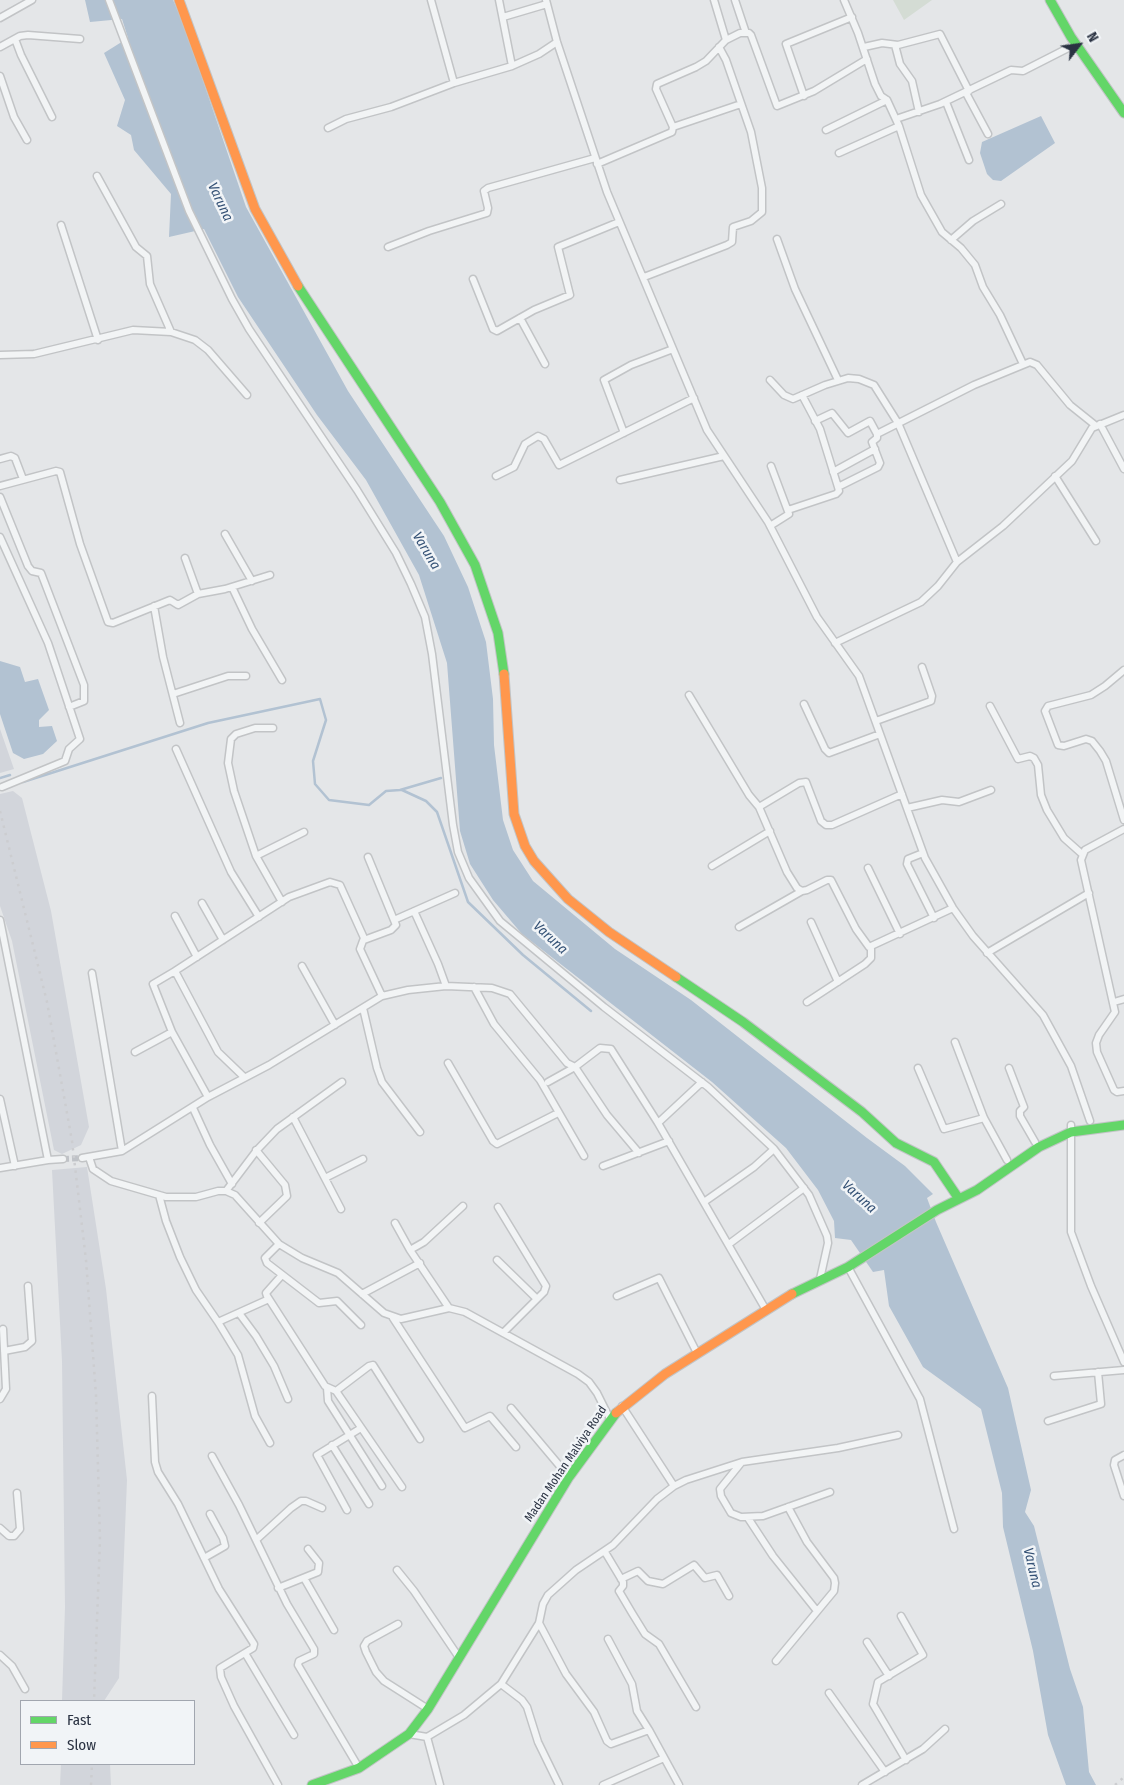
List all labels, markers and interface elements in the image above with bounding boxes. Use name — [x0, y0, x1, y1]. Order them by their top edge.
north arrow — [1054, 20, 1104, 70]
text: N — [1083, 29, 1102, 45]
water label: Varuna — [204, 180, 236, 224]
water label: Varuna — [408, 529, 444, 573]
water label: Varuna — [529, 918, 571, 958]
water label: Varuna — [838, 1177, 880, 1217]
street label: Madan Mohan Malviya Road — [522, 1403, 610, 1525]
water label: Varuna — [1019, 1546, 1045, 1590]
legend — [20, 1700, 195, 1765]
text: Fast — [67, 1711, 91, 1729]
text: Slow — [67, 1736, 96, 1754]

